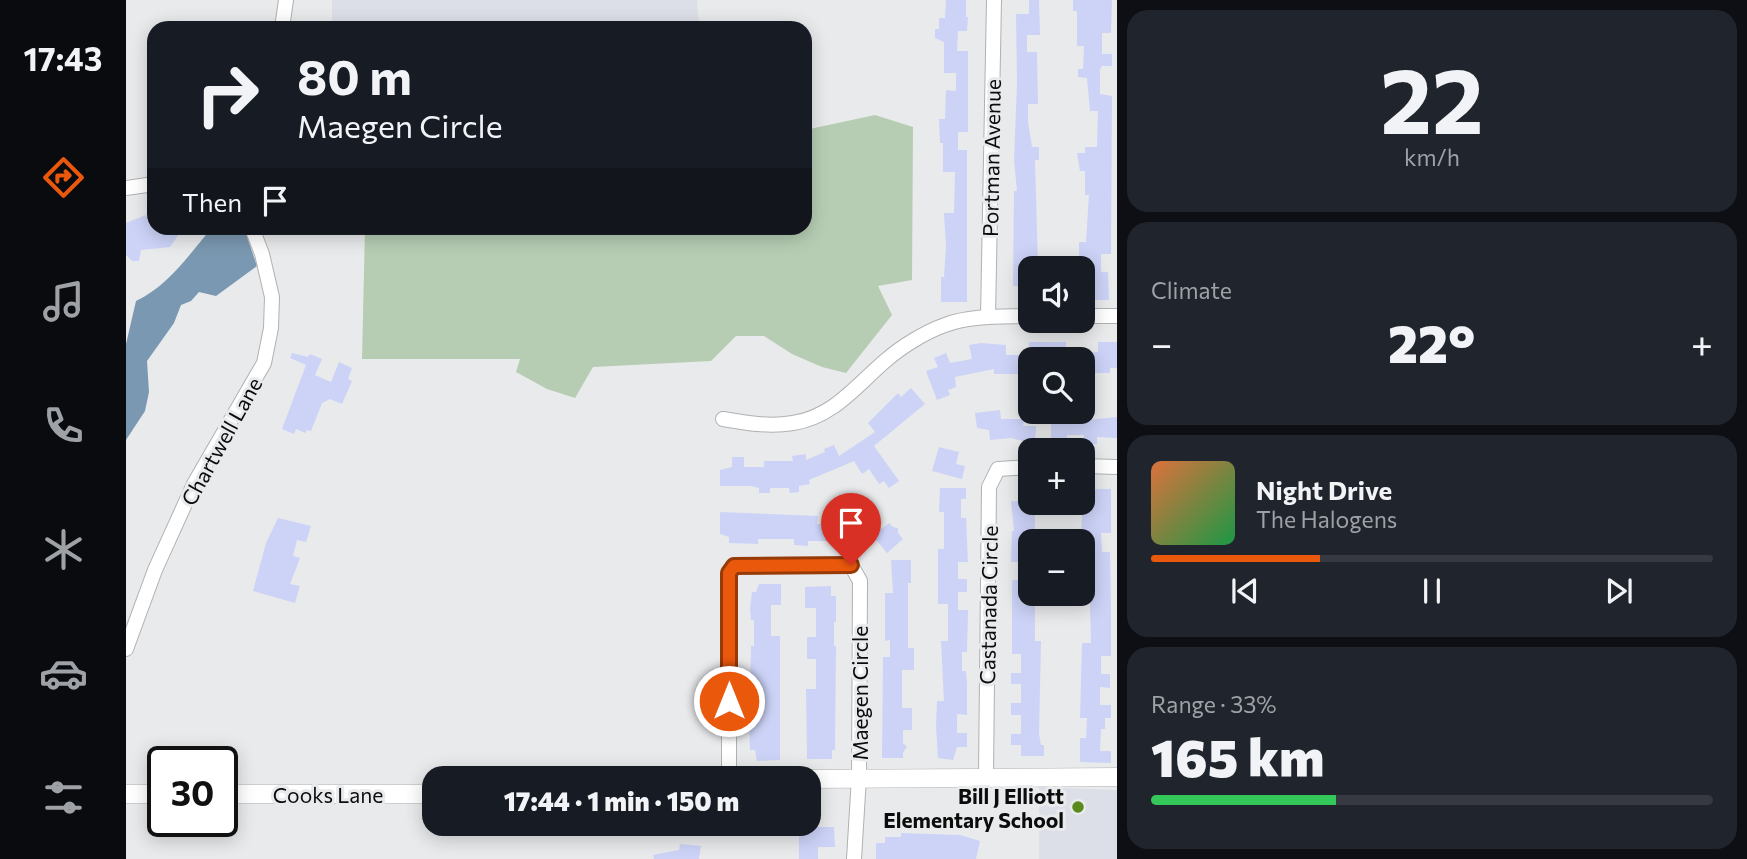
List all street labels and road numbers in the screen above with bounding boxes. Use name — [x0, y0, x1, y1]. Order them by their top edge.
street label: Portman Avenue — [977, 79, 1005, 237]
street label: Chartwell Lane — [175, 373, 267, 509]
street label: Castanada Circle — [974, 525, 1002, 685]
street label: Maegen Circle — [847, 626, 872, 760]
street label: Cooks Lane — [273, 782, 383, 807]

